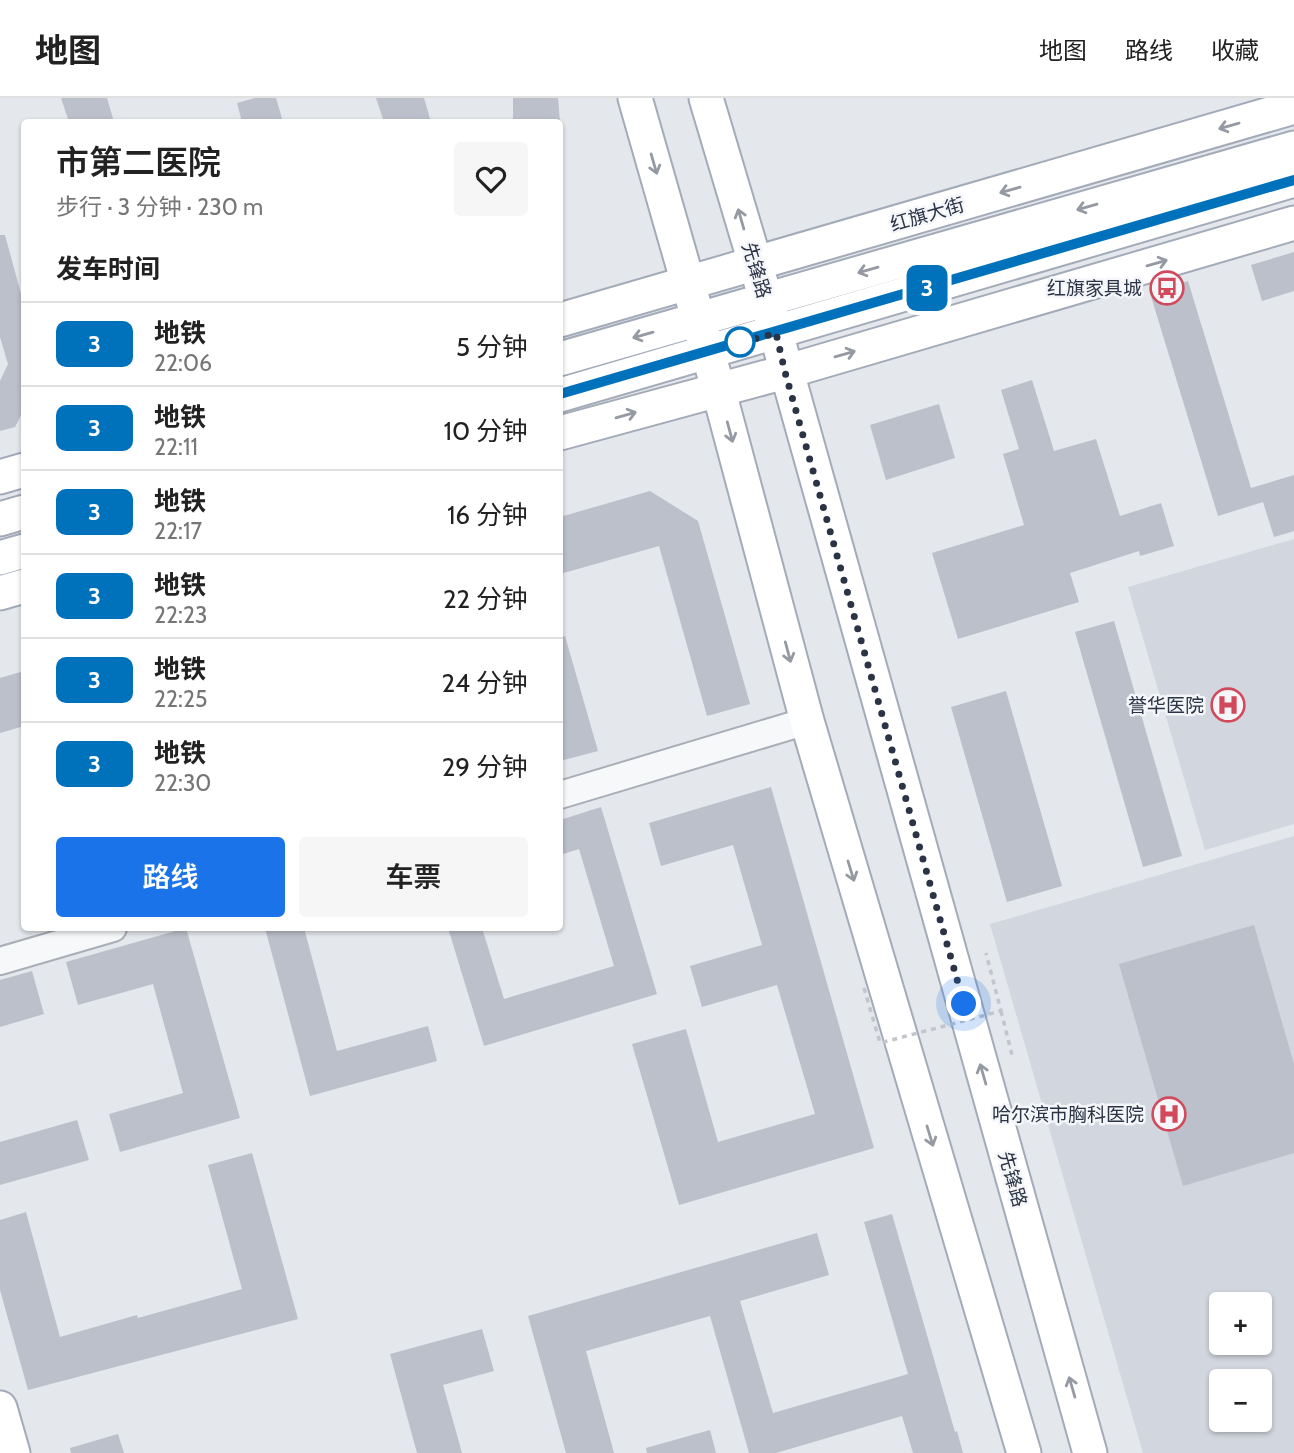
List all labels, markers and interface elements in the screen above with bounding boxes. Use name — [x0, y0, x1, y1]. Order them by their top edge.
text: 地图 — [35, 30, 101, 70]
text: 地图 — [1039, 36, 1087, 65]
text: 路线 — [1125, 36, 1173, 65]
text: 收藏 — [1211, 36, 1259, 65]
one-way arrow — [1218, 120, 1240, 133]
text: 市第二医院 — [56, 142, 221, 182]
button: heart — [454, 142, 528, 216]
one-way arrow — [649, 152, 662, 174]
one-way arrow — [999, 184, 1021, 197]
text: 步行 · 3 分钟 · 230 m — [56, 193, 263, 221]
street label: 红旗大街 — [887, 193, 967, 236]
one-way arrow — [1076, 202, 1098, 215]
one-way arrow — [734, 208, 747, 230]
street label: 先锋路 — [737, 240, 776, 301]
text: 发车时间 — [56, 253, 160, 285]
one-way arrow — [1146, 255, 1168, 268]
one-way arrow — [858, 264, 880, 277]
line badge: 3 — [904, 265, 950, 311]
bus stop icon: 红旗家具城 — [1148, 269, 1186, 307]
text: 3 — [921, 273, 933, 302]
place label: 红旗家具城 — [1047, 277, 1142, 300]
text: 地铁 — [154, 317, 206, 349]
unlabelled marker — [725, 327, 755, 357]
text: 3 — [88, 329, 101, 358]
one-way arrow — [632, 330, 654, 343]
text: 5 分钟 — [456, 331, 528, 363]
one-way arrow — [834, 346, 856, 359]
text: 22:06 — [154, 349, 212, 377]
text: 地铁 — [154, 401, 206, 433]
one-way arrow — [614, 407, 636, 420]
text: 3 — [88, 413, 101, 442]
text: 10 分钟 — [444, 415, 528, 447]
one-way arrow — [724, 420, 737, 443]
text: 22:11 — [154, 433, 198, 461]
text: 地铁 — [154, 485, 206, 517]
text: 3 — [88, 497, 101, 526]
text: 16 分钟 — [447, 499, 528, 531]
text: 22:17 — [154, 517, 202, 545]
text: 地铁 — [154, 569, 206, 601]
text: 3 — [88, 581, 101, 610]
text: 22 分钟 — [443, 583, 528, 615]
text: 22:23 — [154, 601, 207, 629]
one-way arrow — [782, 640, 795, 663]
text: 地铁 — [154, 653, 206, 685]
text: 3 — [88, 665, 101, 694]
text: 24 分钟 — [441, 667, 528, 699]
text: 22:25 — [154, 685, 207, 713]
hospital icon: 誉华医院 — [1209, 686, 1247, 724]
place label: 誉华医院 — [1128, 694, 1204, 717]
text: 地铁 — [154, 737, 206, 769]
text: 3 — [88, 749, 101, 778]
text: 29 分钟 — [442, 751, 528, 783]
text: 22:30 — [154, 769, 211, 797]
button: 路线 — [56, 837, 285, 917]
button: 车票 — [299, 837, 528, 917]
one-way arrow — [846, 859, 859, 881]
your location — [946, 986, 981, 1021]
one-way arrow — [976, 1063, 989, 1085]
hospital icon: 哈尔滨市胸科医院 — [1150, 1095, 1188, 1133]
place label: 哈尔滨市胸科医院 — [992, 1103, 1144, 1126]
one-way arrow — [925, 1124, 938, 1146]
street label: 先锋路 — [994, 1149, 1031, 1210]
map controls — [1209, 1292, 1272, 1432]
button: + — [1209, 1292, 1272, 1355]
button: − — [1209, 1369, 1272, 1432]
one-way arrow — [1064, 1377, 1077, 1399]

